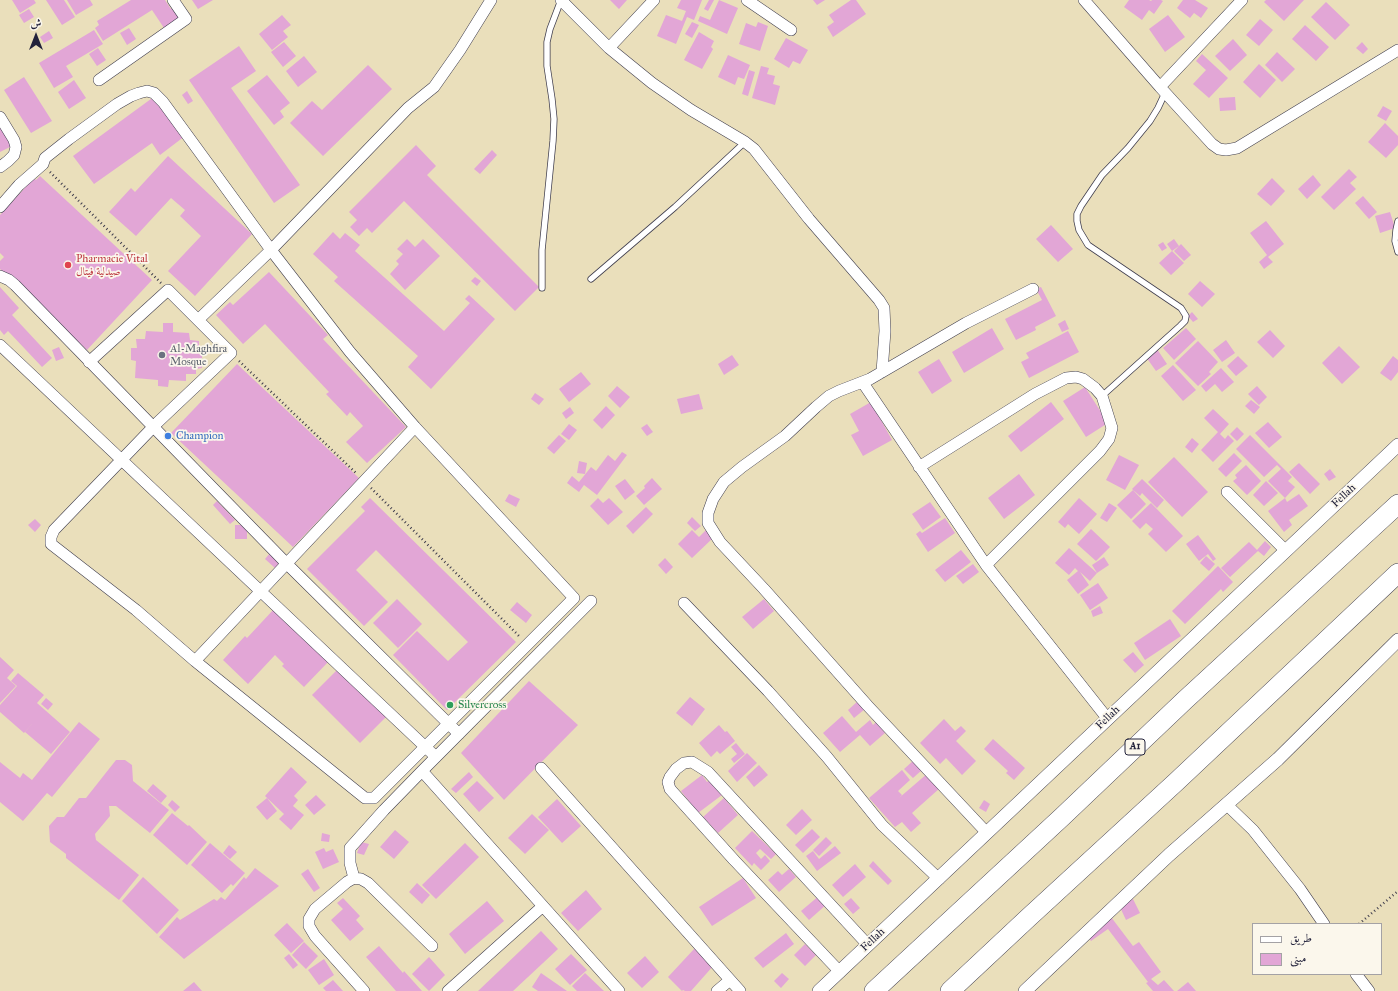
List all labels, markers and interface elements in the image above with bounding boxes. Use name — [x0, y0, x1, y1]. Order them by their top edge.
north arrow — [16, 16, 56, 56]
text: ش — [31, 17, 41, 30]
place label: Pharmacie Vital صيدلية فيتال — [76, 252, 148, 278]
marker: Pharmacie Vital صيدلية فيتال — [63, 260, 73, 270]
place label: Al-Maghfira Mosque — [170, 342, 227, 368]
marker: Al-Maghfira Mosque — [157, 350, 167, 360]
place label: Champion — [176, 429, 224, 443]
marker: Champion — [163, 431, 173, 441]
street label: Fellah — [1329, 482, 1359, 510]
place label: Silvercross — [458, 698, 506, 712]
marker: Silvercross — [445, 700, 455, 710]
street label: Fellah — [1093, 703, 1123, 733]
road number: A1 — [1125, 739, 1145, 755]
legend — [1252, 923, 1382, 975]
street label: Fellah — [858, 926, 888, 954]
text: طريق — [1290, 931, 1312, 945]
text: مبنى — [1290, 951, 1306, 965]

